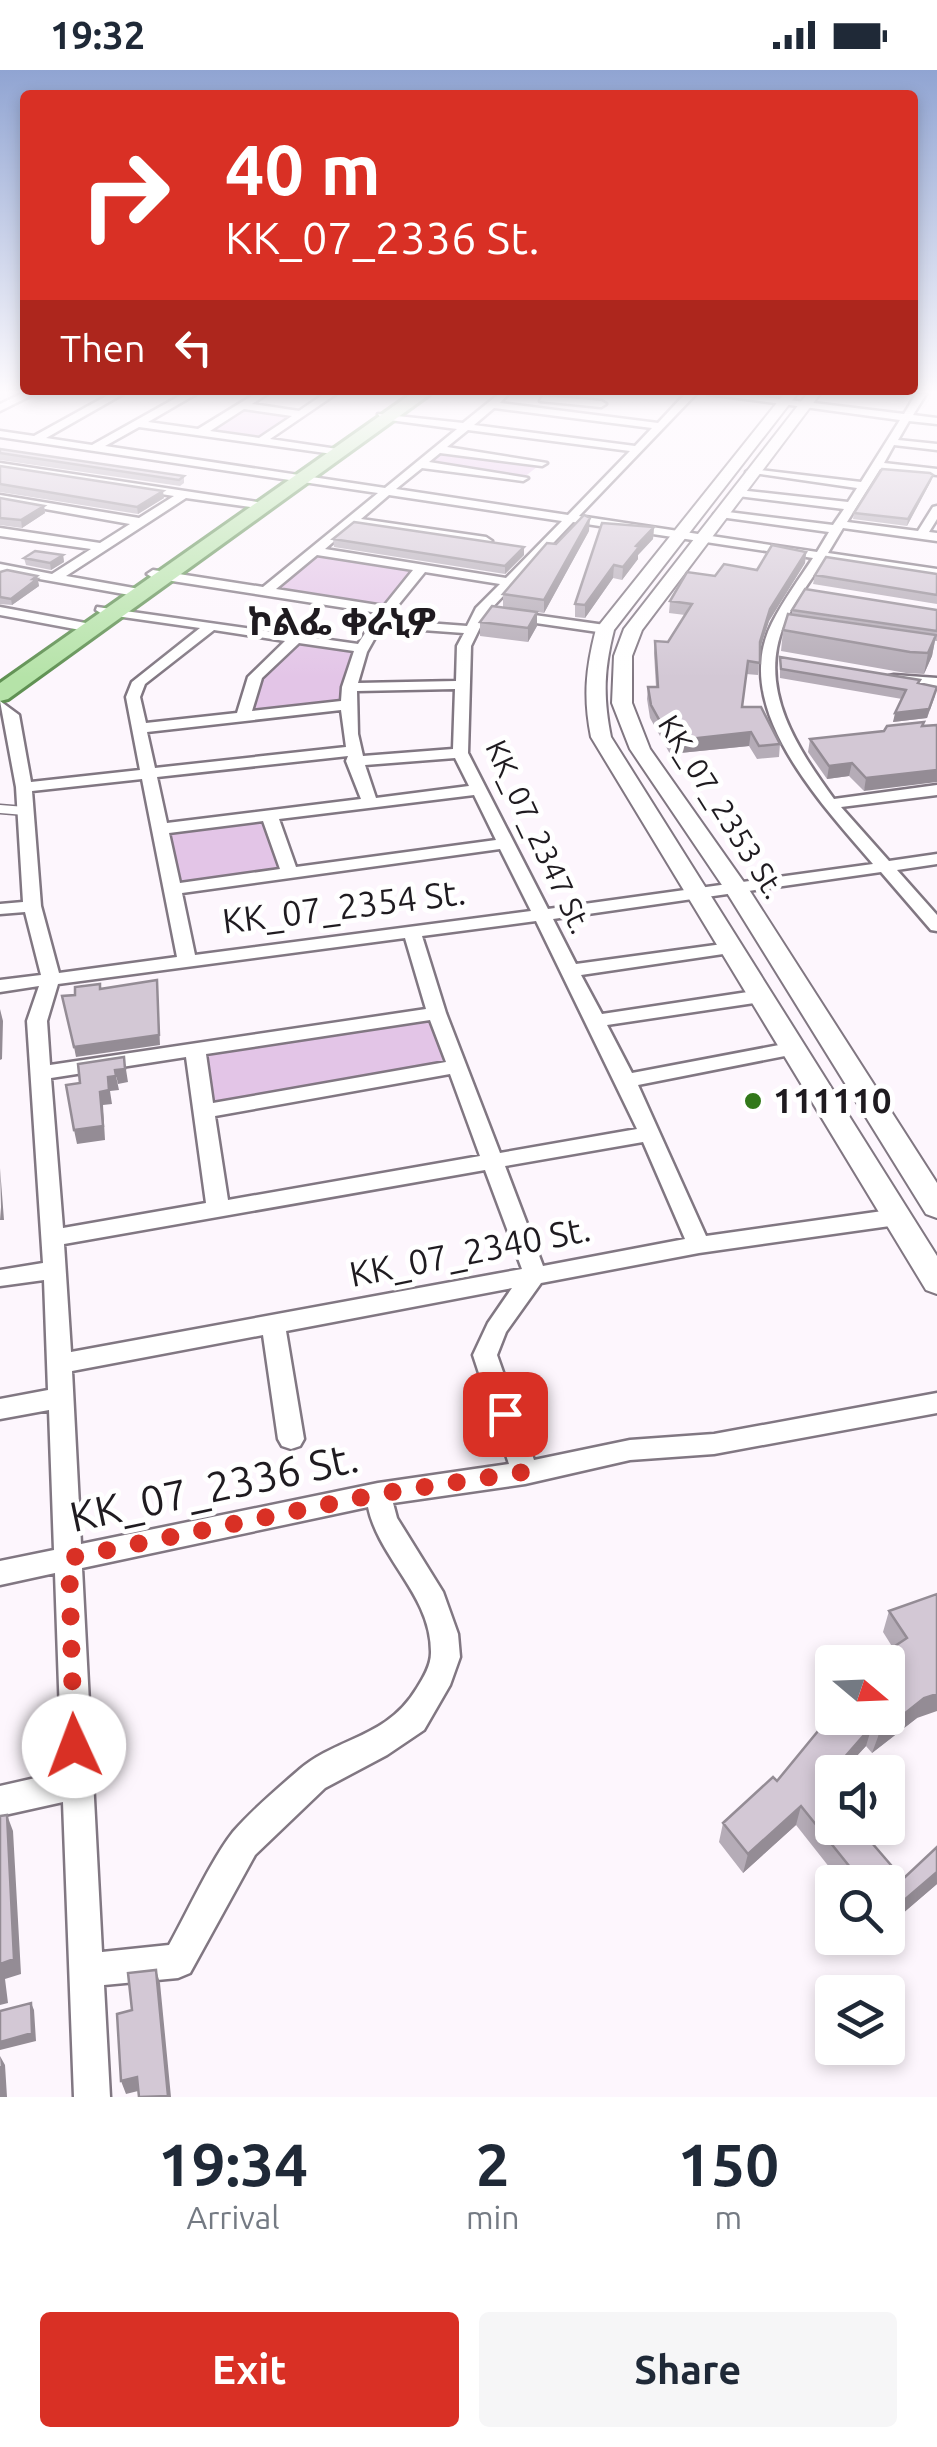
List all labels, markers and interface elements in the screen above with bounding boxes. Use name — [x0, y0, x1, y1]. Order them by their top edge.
text: 19:32 — [50, 14, 145, 56]
icon: right — [60, 130, 190, 260]
text: 40 m — [225, 130, 381, 208]
text: KK_07_2336 St. — [225, 212, 539, 263]
icon: left — [166, 320, 221, 375]
text: Then — [60, 327, 146, 369]
district label: ኮልፌ ቀራኒዎ — [248, 600, 436, 642]
street label: KK_07_2353 St. — [652, 709, 792, 904]
street label: KK_07_2347 St. — [479, 734, 599, 939]
street label: KK_07_2354 St. — [220, 871, 468, 941]
place label: 111110 — [773, 1080, 891, 1120]
marker: 111110 — [742, 1090, 764, 1112]
street label: KK_07_2340 St. — [346, 1208, 594, 1294]
pin — [463, 1372, 548, 1457]
icon: arrive — [478, 1387, 533, 1442]
street label: KK_07_2336 St. — [65, 1433, 362, 1540]
north arrow — [815, 1645, 905, 1735]
map controls — [815, 1645, 905, 2065]
position arrow — [22, 1694, 126, 1798]
button: sound — [815, 1755, 905, 1845]
button: search — [815, 1865, 905, 1955]
button: layers — [815, 1975, 905, 2065]
text: 19:34 — [158, 2130, 308, 2197]
text: 2 — [476, 2130, 510, 2197]
text: 150 — [678, 2130, 779, 2197]
text: Arrival — [186, 2199, 280, 2235]
text: min — [466, 2199, 520, 2235]
text: m — [714, 2199, 742, 2235]
button: Exit — [40, 2312, 459, 2427]
button: Share — [479, 2312, 897, 2427]

